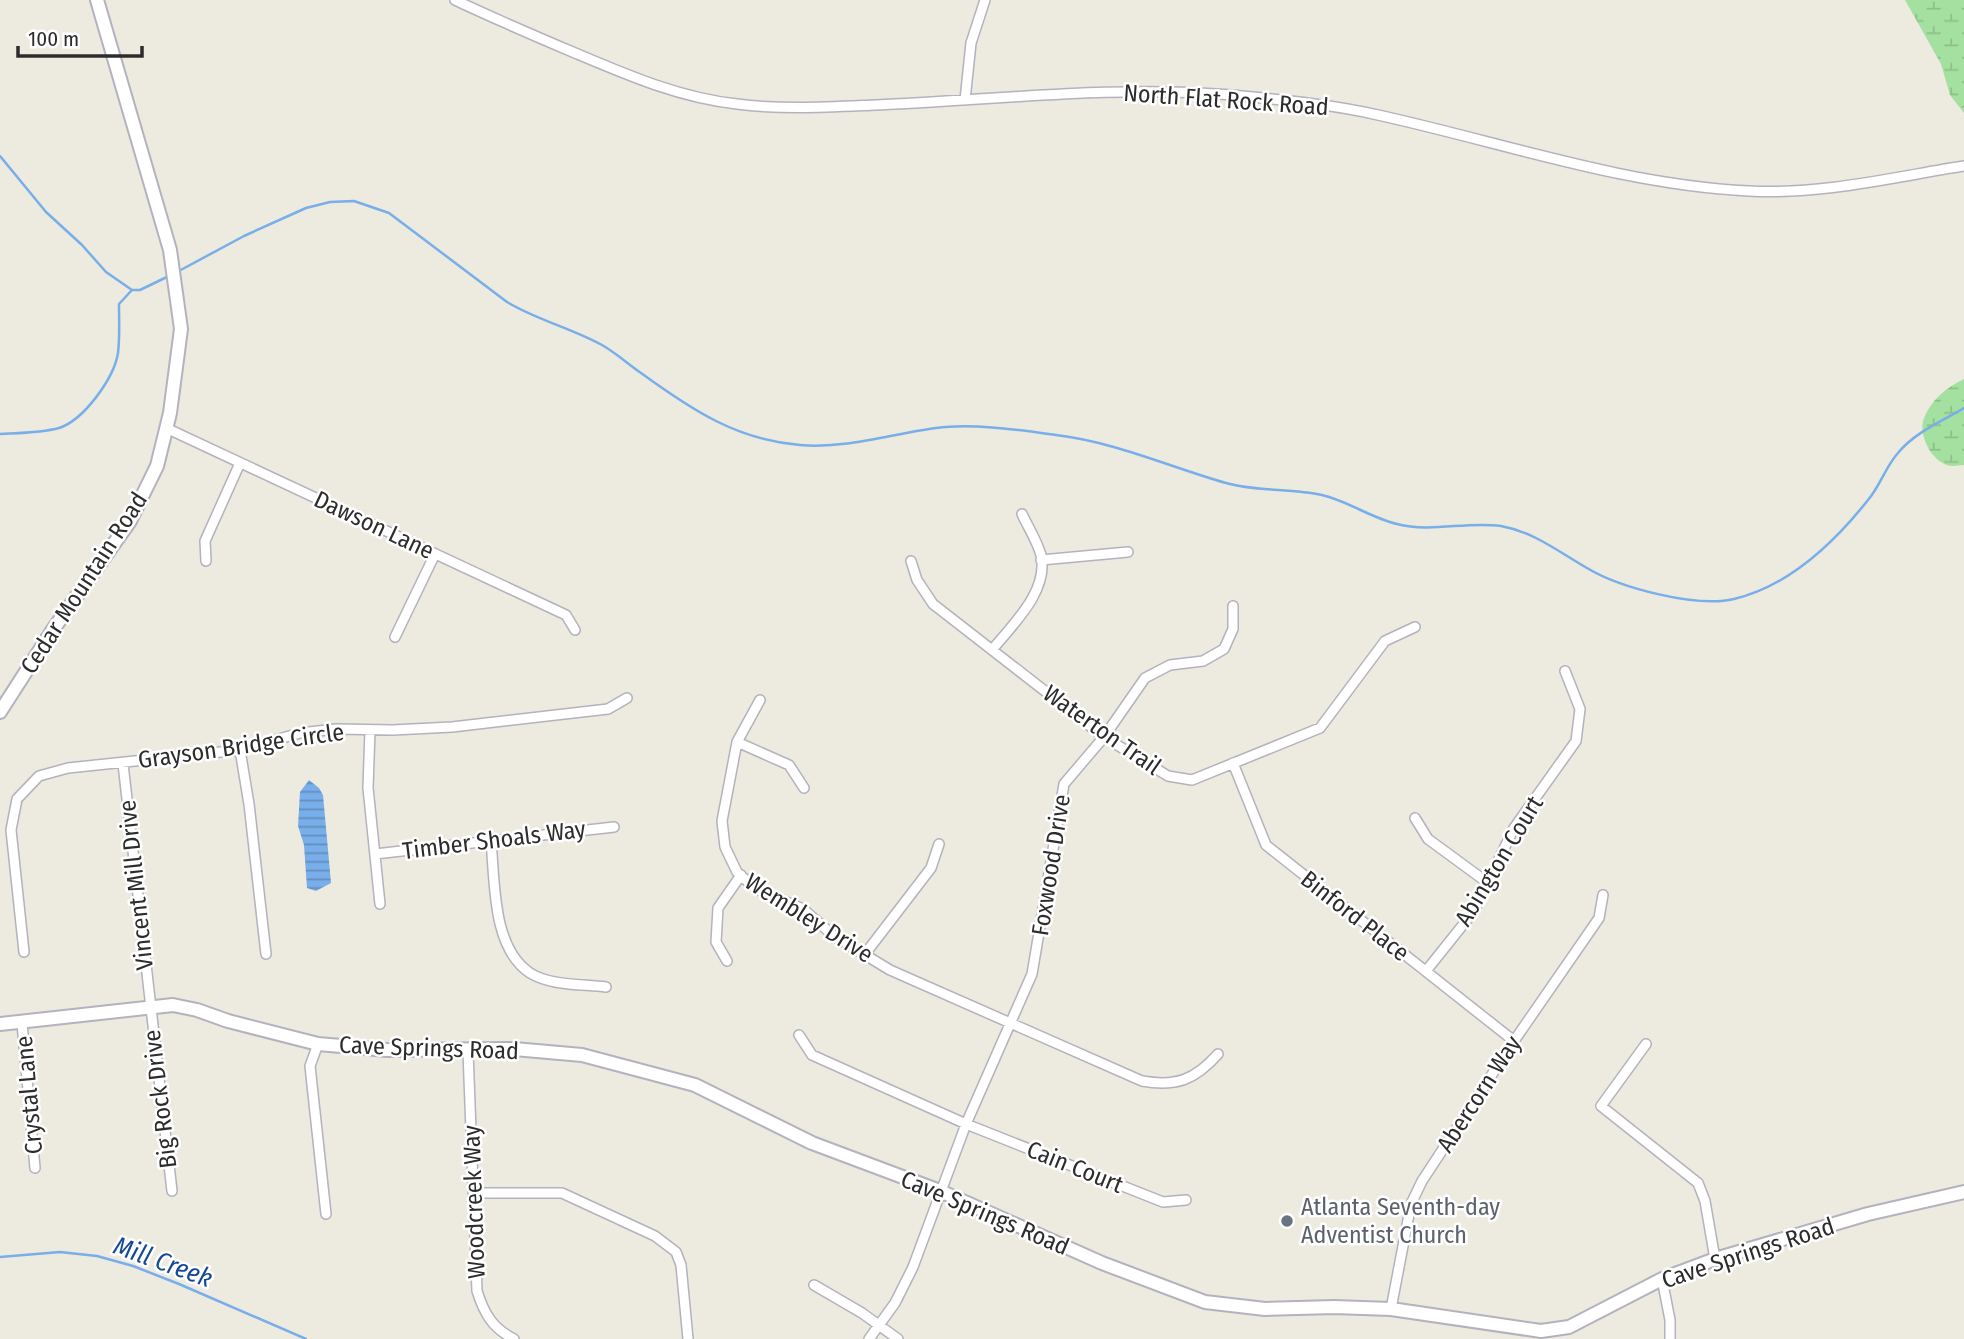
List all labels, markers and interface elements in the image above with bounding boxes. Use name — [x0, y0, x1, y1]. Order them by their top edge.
scale bar — [18, 14, 142, 58]
text: 100 m — [28, 26, 79, 52]
street label: North Flat Rock Road — [1122, 79, 1330, 121]
street label: Dawson Lane — [310, 485, 438, 565]
street label: Cedar Mountain Road — [15, 487, 153, 679]
street label: Waterton Trail — [1038, 679, 1166, 781]
street label: Grayson Bridge Circle — [136, 718, 346, 774]
street label: Abington Court — [1449, 791, 1549, 931]
street label: Foxwood Drive — [1026, 792, 1076, 938]
street label: Vincent Mill Drive — [113, 799, 159, 971]
street label: Timber Shoals Way — [401, 815, 587, 865]
street label: Binford Place — [1295, 865, 1415, 967]
street label: Wembley Drive — [740, 867, 878, 969]
street label: Big Rock Drive — [138, 1028, 182, 1170]
street label: Abercorn Way — [1431, 1030, 1527, 1158]
street label: Cave Springs Road — [339, 1031, 519, 1065]
street label: Crystal Lane — [10, 1035, 48, 1155]
street label: Woodcreek Way — [457, 1124, 491, 1279]
street label: Cain Court — [1023, 1135, 1127, 1199]
street label: Cave Springs Road — [897, 1165, 1073, 1261]
place label: Atlanta Seventh-day Adventist Church — [1301, 1193, 1500, 1249]
street label: Cave Springs Road — [1658, 1212, 1838, 1294]
marker: Atlanta Seventh-day Adventist Church — [1279, 1213, 1295, 1229]
water label: Mill Creek — [109, 1230, 217, 1294]

